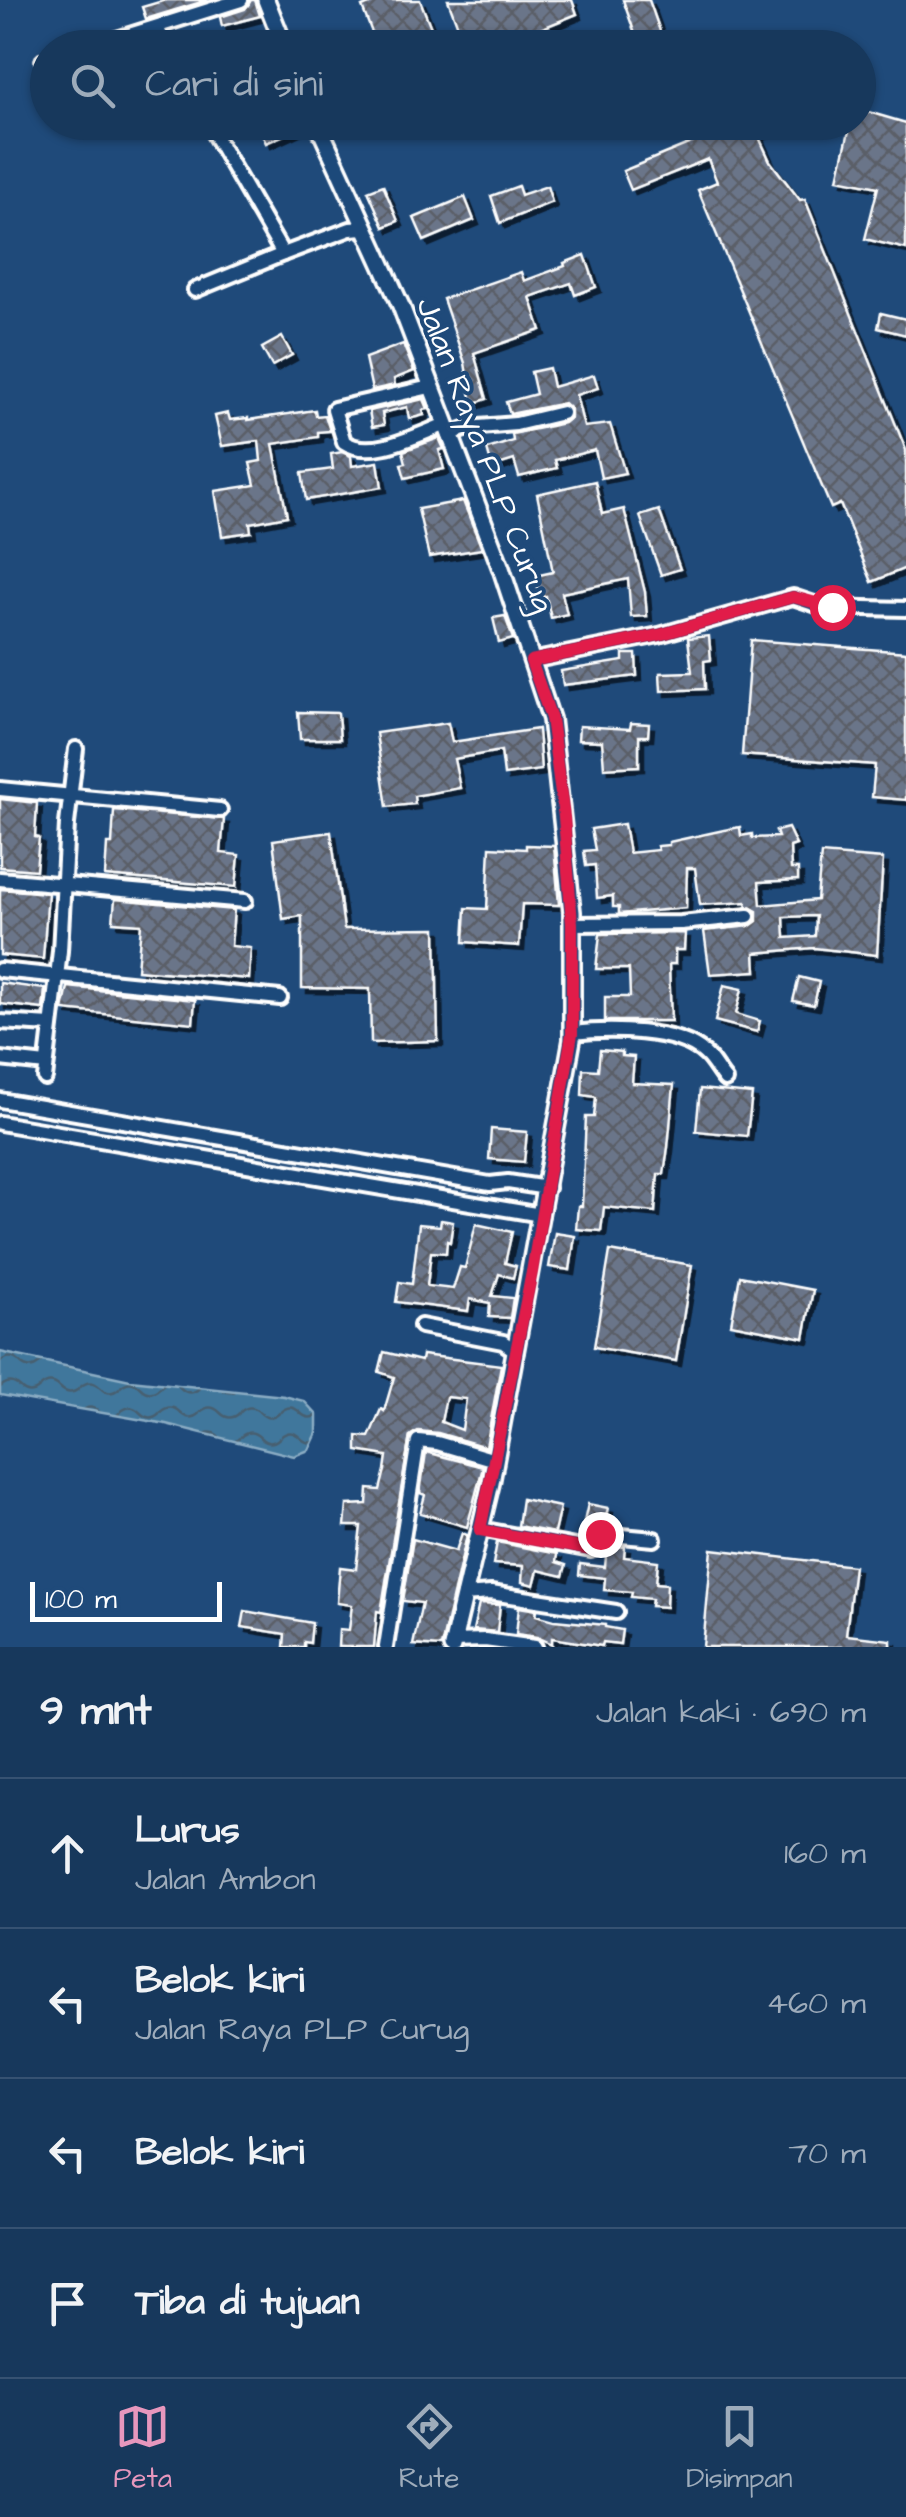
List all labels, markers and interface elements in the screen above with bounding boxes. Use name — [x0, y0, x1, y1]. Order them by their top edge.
search box — [30, 30, 876, 140]
icon: search — [65, 58, 120, 113]
text: Cari di sini — [145, 59, 323, 111]
street label: Jalan Raya PLP Curug — [404, 291, 566, 619]
route start — [810, 585, 856, 631]
route end — [578, 1512, 624, 1558]
scale bar — [30, 1577, 222, 1622]
text: 100 m — [45, 1580, 117, 1619]
text: 9 mnt — [40, 1683, 151, 1741]
text: Jalan kaki · 690 m — [596, 1690, 866, 1735]
text: Lurus — [135, 1805, 240, 1857]
icon: ahead — [40, 1826, 95, 1881]
text: 160 m — [784, 1831, 866, 1876]
text: Jalan Ambon — [135, 1857, 316, 1902]
text: Belok kiri — [135, 1955, 304, 2007]
icon: left — [40, 1976, 95, 2031]
text: 460 m — [766, 1981, 866, 2026]
text: Jalan Raya PLP Curug — [135, 2007, 469, 2052]
icon: left — [40, 2126, 95, 2181]
text: Belok kiri — [135, 2127, 304, 2179]
text: 70 m — [788, 2131, 866, 2176]
icon: arrive — [40, 2276, 95, 2331]
text: Tiba di tujuan — [135, 2277, 360, 2329]
tab: Peta — [113, 2399, 172, 2498]
tab: Rute — [399, 2399, 459, 2498]
tab: Disimpan — [686, 2399, 793, 2498]

